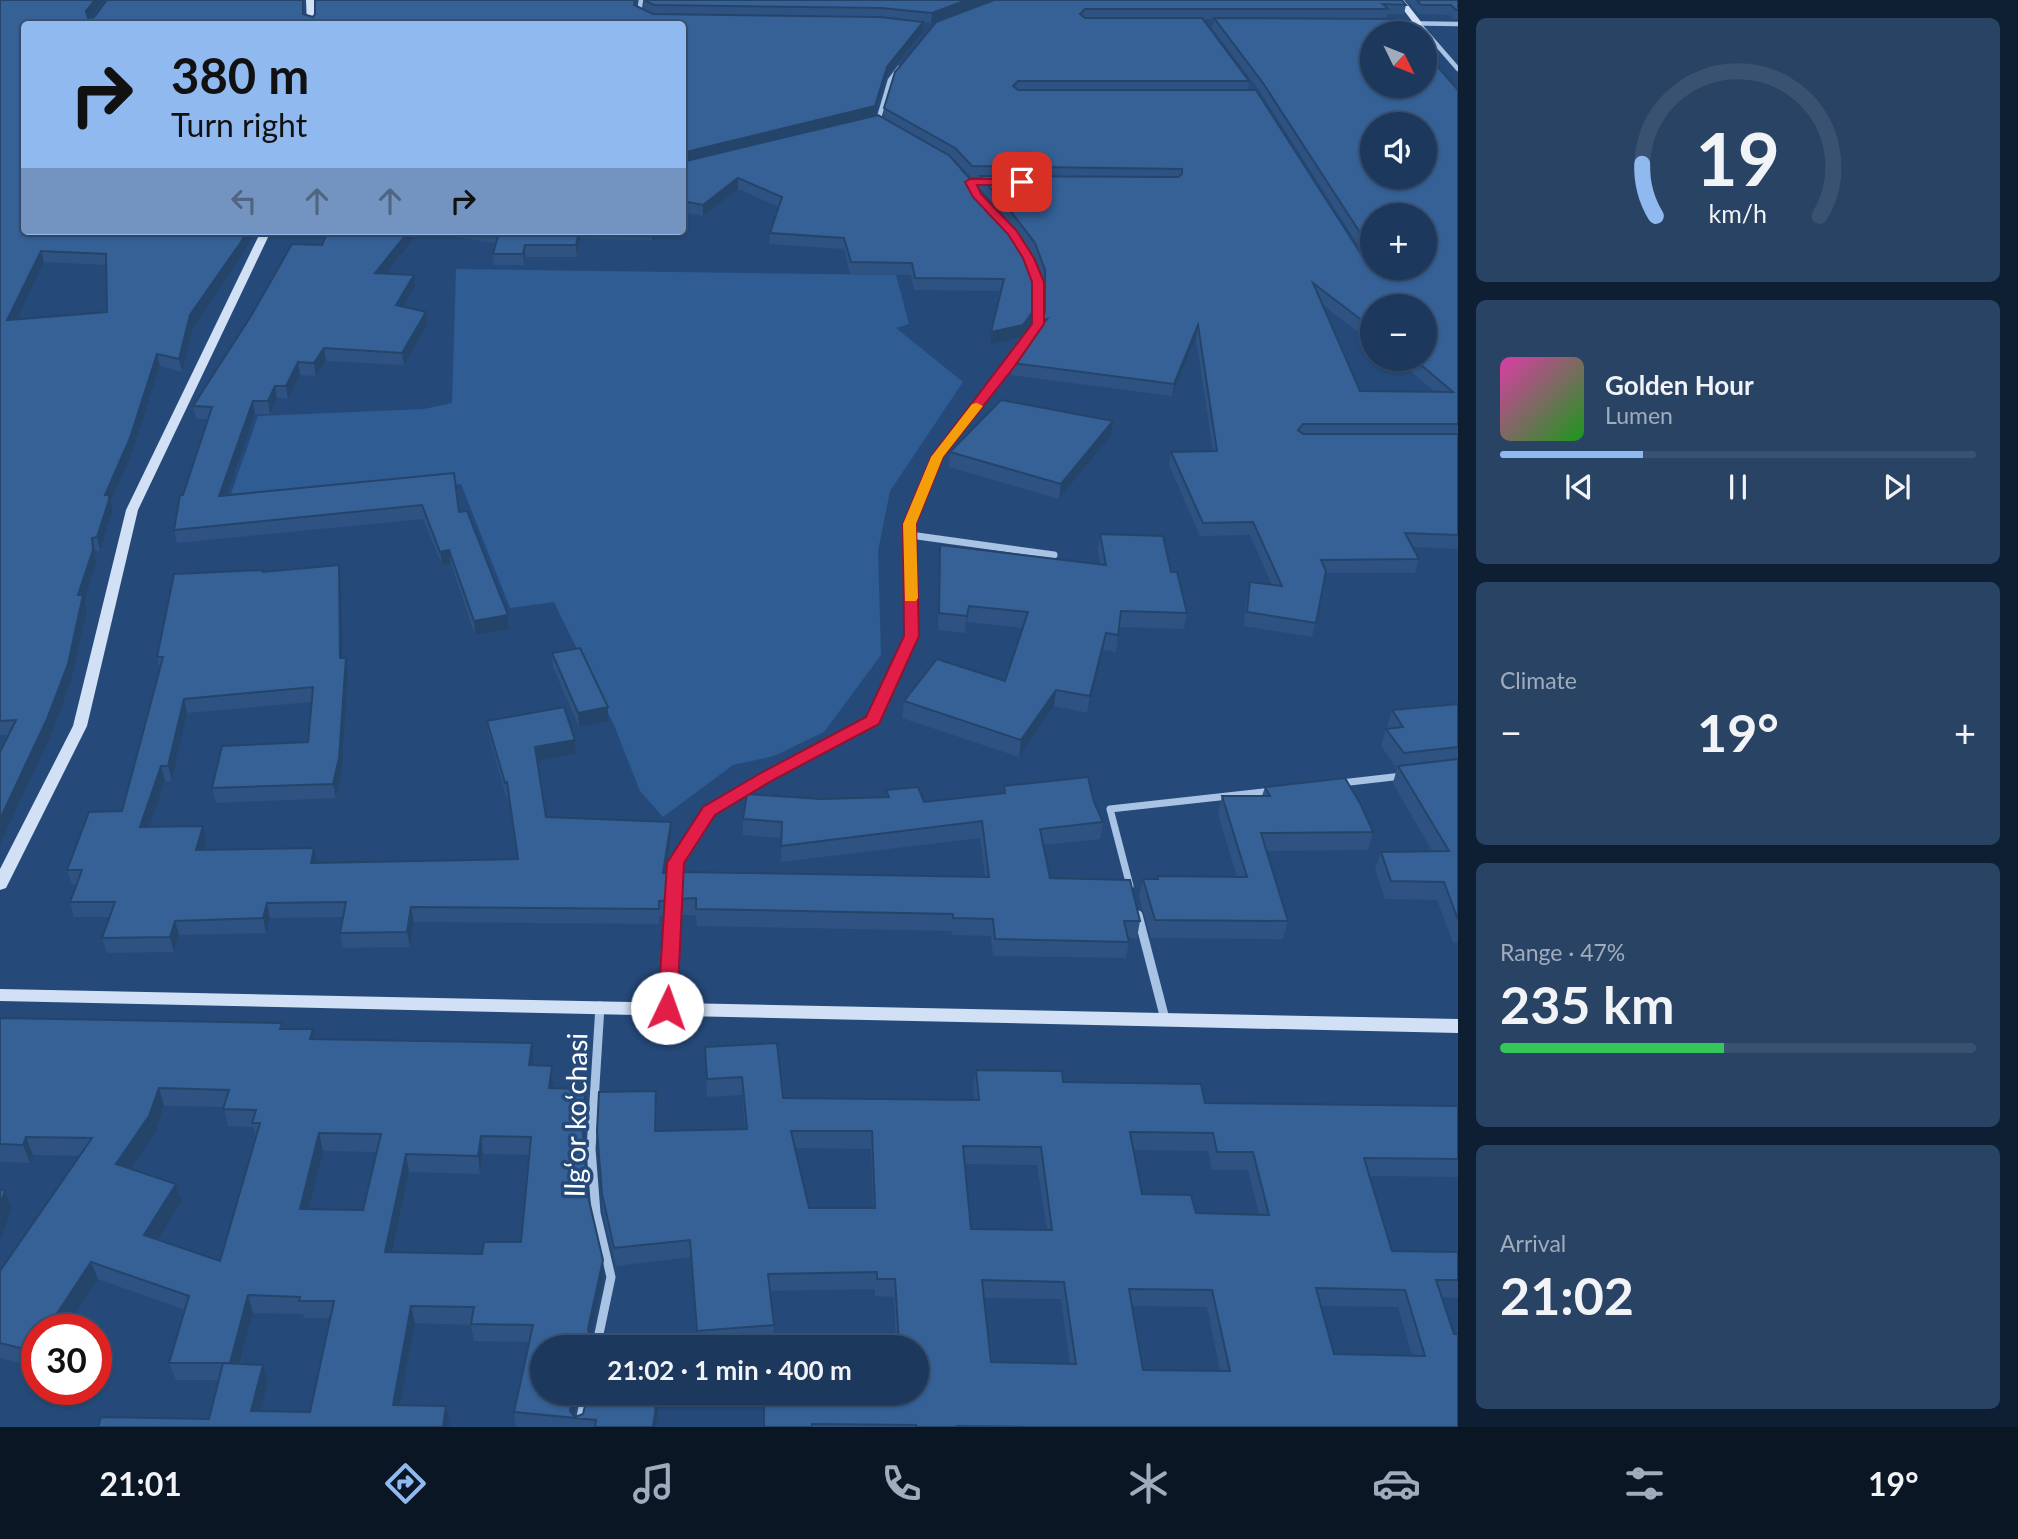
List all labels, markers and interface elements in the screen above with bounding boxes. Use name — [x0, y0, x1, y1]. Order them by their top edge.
north arrow — [1360, 21, 1437, 98]
map controls — [1360, 21, 1437, 371]
text: 380 m — [171, 46, 309, 104]
icon: right — [56, 49, 147, 140]
text: Turn right — [171, 105, 307, 144]
button: sound — [1360, 112, 1437, 189]
text: 19 — [1696, 114, 1780, 202]
pin — [992, 152, 1052, 212]
icon: arrive — [1003, 163, 1041, 201]
icon: left — [225, 182, 263, 220]
icon: ahead — [298, 182, 336, 220]
icon: ahead — [371, 182, 409, 220]
icon: right — [444, 182, 482, 220]
text: km/h — [1709, 198, 1767, 228]
button: + — [1360, 203, 1437, 280]
button: − — [1360, 294, 1437, 371]
text: Golden Hour — [1605, 369, 1754, 401]
text: Lumen — [1605, 401, 1673, 429]
icon: previous — [1560, 468, 1598, 506]
icon: pause — [1719, 468, 1757, 506]
icon: next — [1878, 468, 1916, 506]
text: Climate — [1500, 666, 1577, 694]
text: 19° — [1697, 701, 1779, 763]
text: − — [1500, 709, 1522, 755]
text: + — [1954, 709, 1976, 755]
text: Range · 47% — [1500, 938, 1625, 966]
position arrow — [630, 971, 704, 1045]
text: 235 km — [1500, 973, 1674, 1035]
street label: Ilgʻor koʻchasi — [557, 1033, 593, 1197]
text: Arrival — [1500, 1229, 1566, 1257]
text: 21:02 — [1500, 1264, 1634, 1326]
speed limit sign: 30 — [21, 1314, 112, 1405]
text: 21:02 · 1 min · 400 m — [607, 1354, 852, 1386]
icon: directions — [381, 1459, 430, 1508]
icon: music — [629, 1459, 678, 1508]
icon: phone — [877, 1459, 926, 1508]
icon: climate — [1124, 1459, 1173, 1508]
icon: car — [1372, 1459, 1421, 1508]
icon: filters — [1620, 1459, 1669, 1508]
text: 21:01 — [99, 1464, 182, 1503]
text: 19° — [1868, 1464, 1918, 1503]

